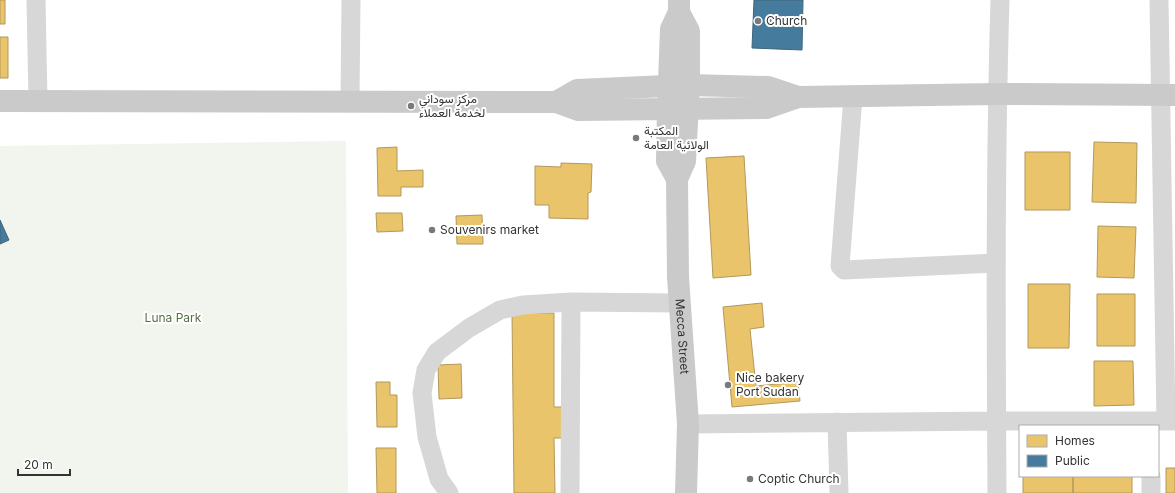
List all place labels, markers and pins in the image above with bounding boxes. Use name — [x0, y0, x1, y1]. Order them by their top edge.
place label: Church — [766, 13, 807, 28]
marker: Church — [753, 16, 763, 26]
place label: مركز سوداني لخدمة العملاء — [419, 91, 485, 120]
marker: مركز سوداني لخدمة العملاء — [406, 101, 416, 111]
place label: المكتبة الولائية العامة — [644, 123, 709, 153]
marker: المكتبة الولائية العامة — [631, 133, 641, 143]
place label: Souvenirs market — [440, 222, 539, 237]
marker: Souvenirs market — [427, 225, 437, 235]
place label: Nice bakery Port Sudan — [736, 370, 804, 399]
marker: Nice bakery Port Sudan — [723, 380, 733, 390]
place label: Coptic Church — [758, 471, 840, 486]
marker: Coptic Church — [745, 474, 755, 484]

